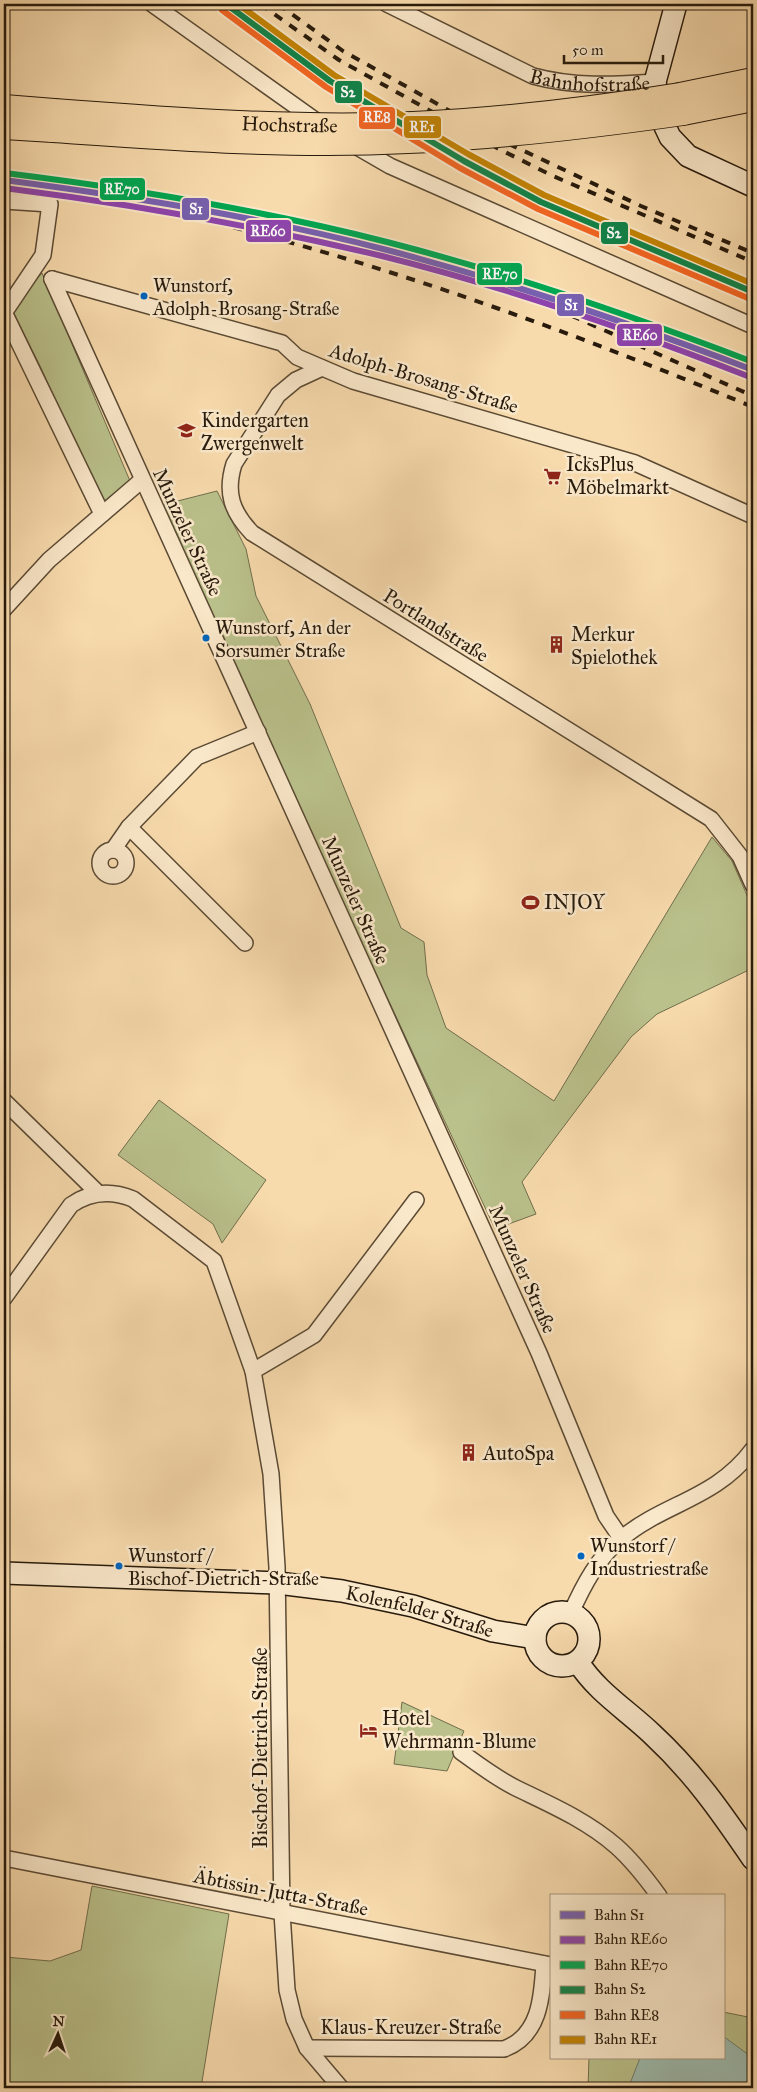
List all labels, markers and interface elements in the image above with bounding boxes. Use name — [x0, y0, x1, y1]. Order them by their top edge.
scale bar — [564, 32, 663, 64]
text: 50 m — [572, 41, 604, 59]
street label: Bahnhofstraße — [527, 64, 651, 96]
line badge: S2 — [334, 80, 363, 104]
text: S2 — [341, 84, 357, 101]
line badge: RE8 — [358, 106, 396, 130]
text: RE8 — [363, 109, 391, 126]
street label: Hochstraße — [241, 111, 338, 137]
line badge: RE1 — [403, 115, 442, 139]
text: RE1 — [409, 119, 435, 136]
line badge: RE70 — [99, 177, 146, 201]
text: RE70 — [104, 181, 140, 198]
line badge: S1 — [181, 197, 210, 221]
text: S1 — [189, 201, 203, 218]
line badge: RE60 — [245, 219, 292, 243]
line badge: S2 — [600, 221, 629, 245]
text: RE60 — [250, 223, 286, 240]
text: S2 — [607, 225, 623, 242]
line badge: RE70 — [476, 262, 523, 286]
text: RE70 — [482, 266, 518, 283]
place label: Wunstorf, Adolph-Brosang-Straße — [152, 274, 340, 321]
marker: Wunstorf, Adolph-Brosang-Straße — [139, 291, 149, 301]
line badge: S1 — [556, 293, 585, 317]
text: S1 — [564, 297, 578, 314]
line badge: RE60 — [616, 323, 663, 347]
text: RE60 — [622, 327, 658, 344]
street label: Adolph-Brosang-Straße — [325, 338, 521, 419]
place label: Kindergarten Zwergenwelt — [201, 408, 309, 456]
school or university icon: Kindergarten Zwergenwelt — [177, 421, 197, 441]
place label: IcksPlus Möbelmarkt — [566, 452, 669, 499]
street label: Munzeler Straße — [148, 464, 228, 600]
supermarket icon: IcksPlus Möbelmarkt — [542, 466, 562, 486]
street label: Portlandstraße — [379, 583, 493, 667]
place label: Wunstorf, An der Sorsumer Straße — [215, 616, 352, 662]
place label: Merkur Spielothek — [571, 622, 658, 669]
marker: Wunstorf, An der Sorsumer Straße — [201, 633, 211, 643]
building icon: Merkur Spielothek — [547, 635, 567, 655]
street label: Munzeler Straße — [317, 832, 395, 968]
place label: INJOY — [544, 890, 606, 915]
sports icon: INJOY — [520, 892, 540, 912]
street label: Munzeler Straße — [484, 1201, 562, 1337]
place label: AutoSpa — [482, 1441, 555, 1465]
building icon: AutoSpa — [459, 1443, 479, 1463]
place label: Wunstorf / Industriestraße — [590, 1534, 709, 1580]
place label: Wunstorf / Bischof-Dietrich-Straße — [128, 1544, 319, 1590]
marker: Wunstorf / Industriestraße — [576, 1551, 586, 1561]
marker: Wunstorf / Bischof-Dietrich-Straße — [114, 1561, 124, 1571]
street label: Kolenfelder Straße — [344, 1580, 497, 1642]
street label: Bischof-Dietrich-Straße — [248, 1647, 272, 1849]
place label: Hotel Wehrmann-Blume — [382, 1706, 536, 1753]
hotel icon: Hotel Wehrmann-Blume — [358, 1720, 378, 1740]
street label: Äbtissin-Jutta-Straße — [191, 1863, 370, 1922]
legend — [550, 1894, 724, 2060]
text: Bahn S1 — [594, 1906, 645, 1924]
text: Bahn RE60 — [594, 1930, 668, 1948]
text: Bahn RE70 — [594, 1956, 668, 1974]
text: Bahn S2 — [594, 1980, 647, 1998]
text: Bahn RE8 — [594, 2006, 659, 2024]
north arrow — [32, 2010, 82, 2060]
text: N — [52, 2013, 65, 2030]
street label: Klaus-Kreuzer-Straße — [320, 2015, 502, 2039]
text: Bahn RE1 — [594, 2030, 657, 2048]

